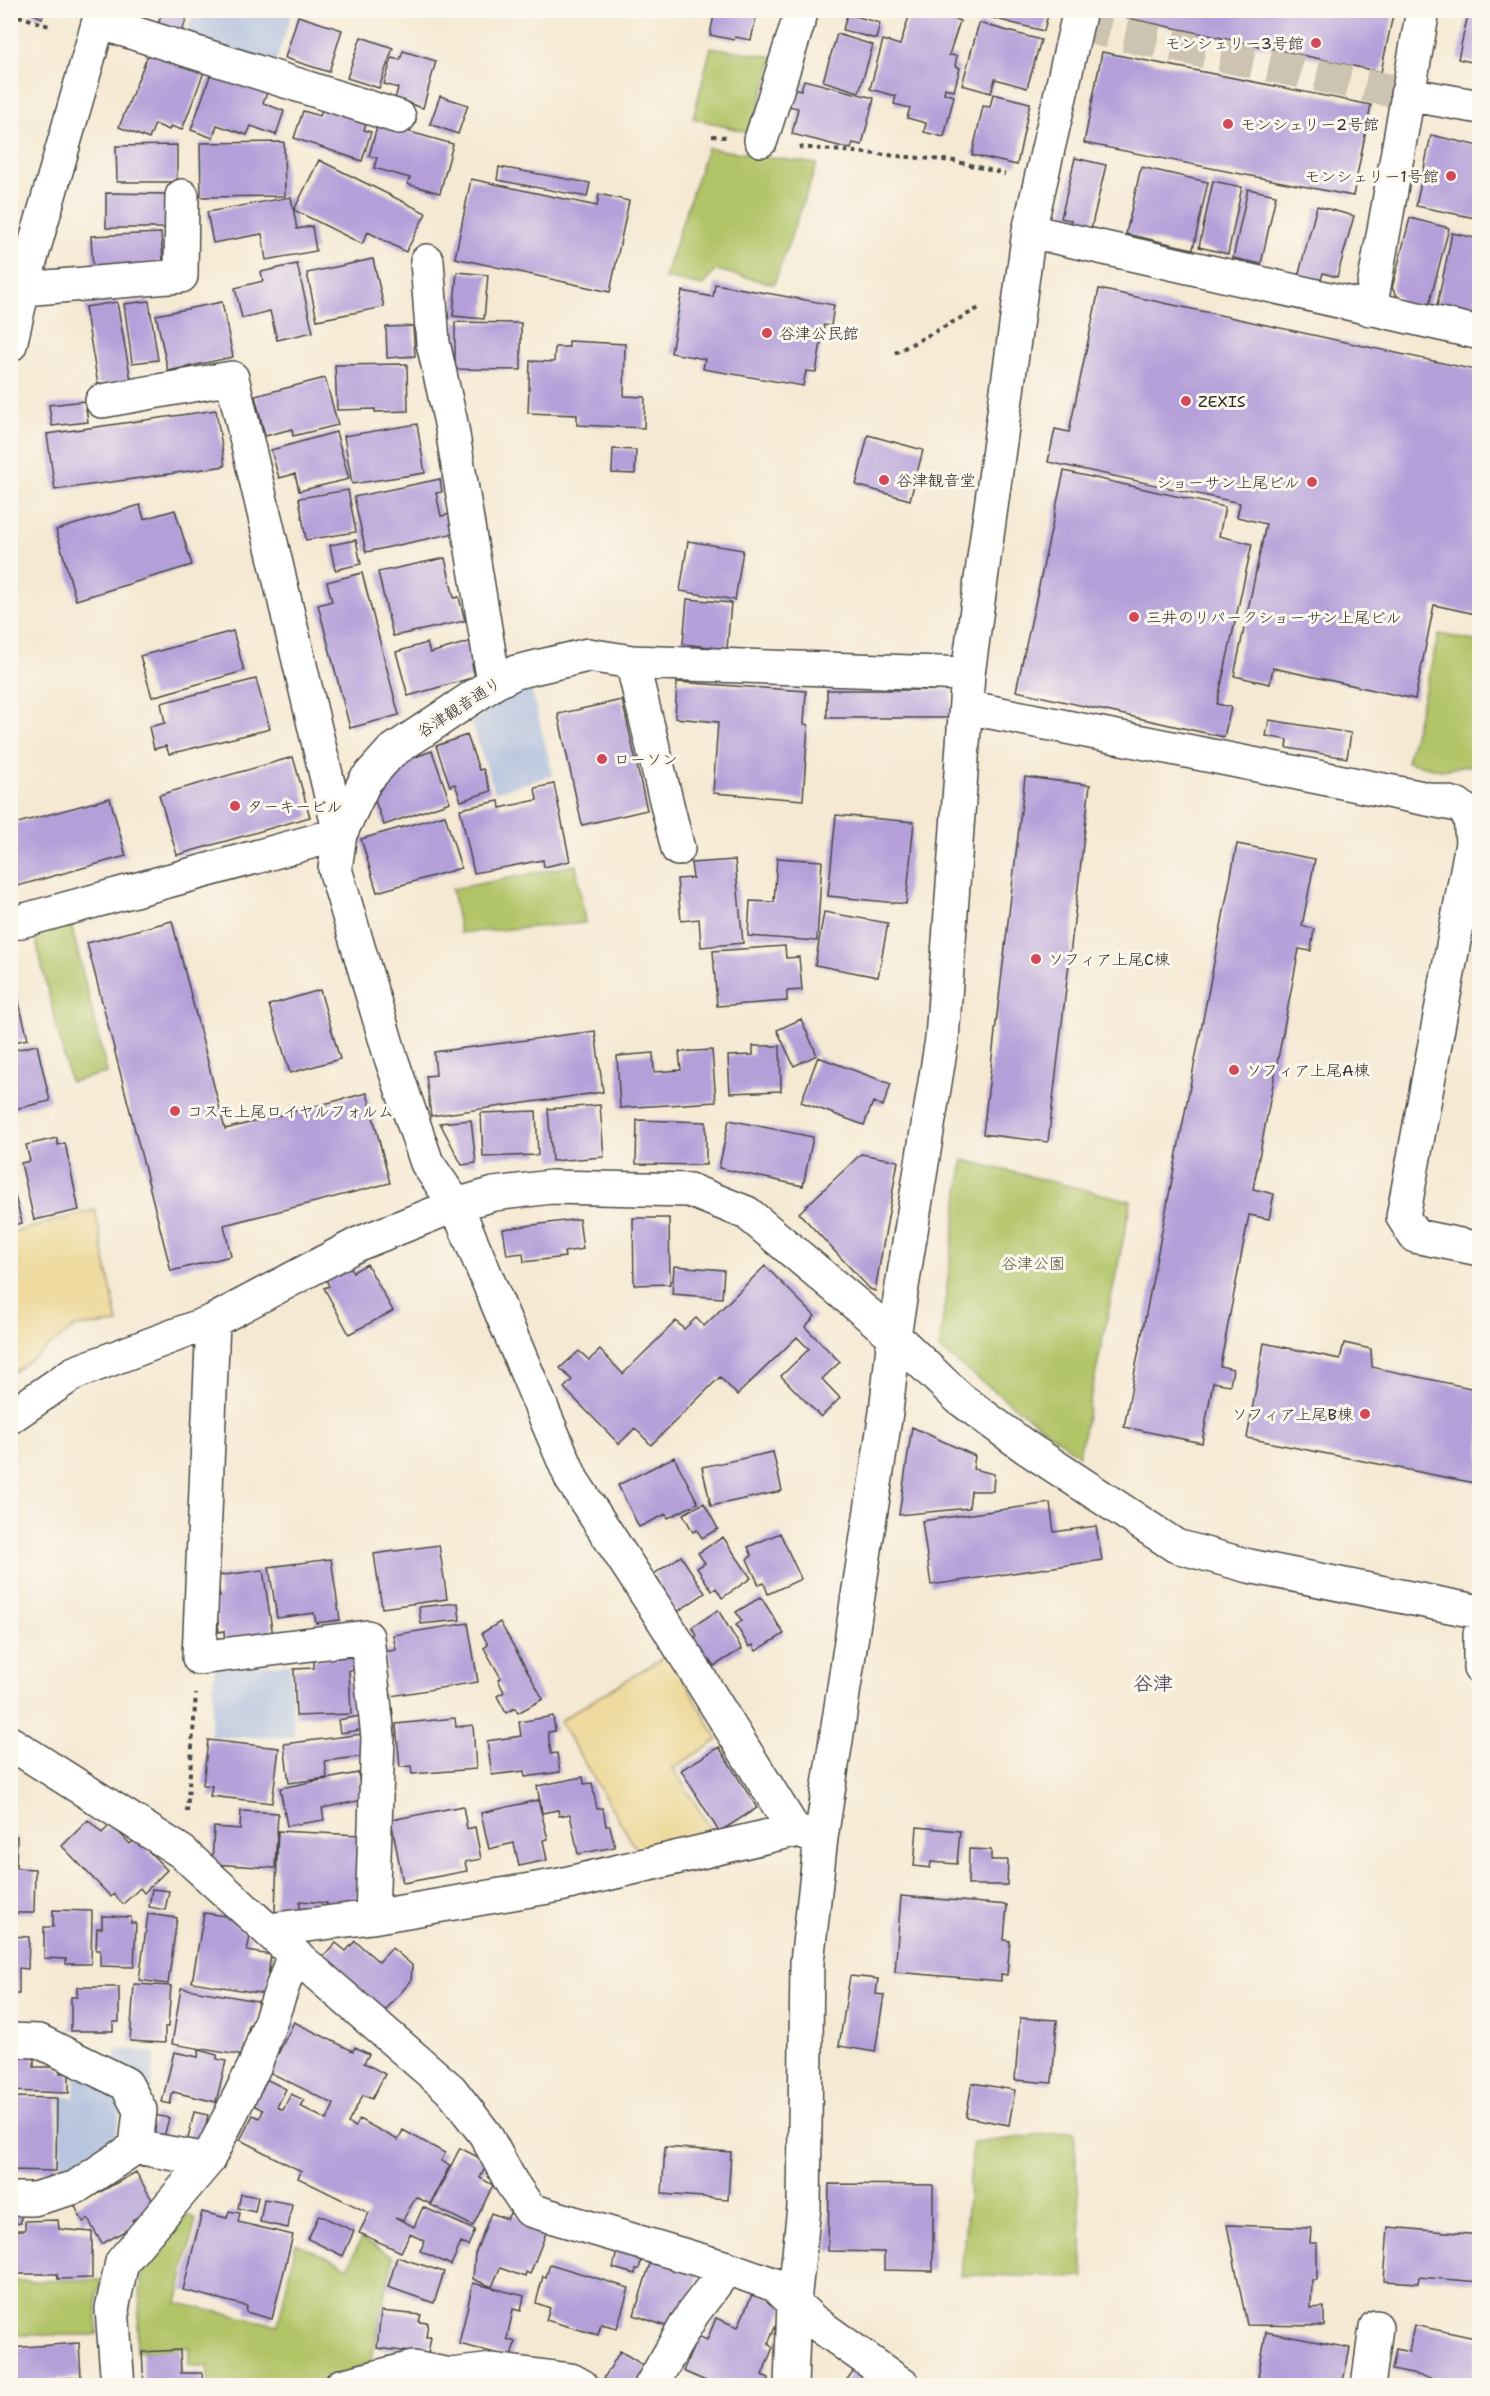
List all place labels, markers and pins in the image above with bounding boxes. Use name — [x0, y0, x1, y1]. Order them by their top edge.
place label: モンシェリー3号館 — [1165, 33, 1304, 54]
marker: モンシェリー3号館 — [1309, 36, 1323, 50]
place label: モンシェリー2号館 — [1240, 114, 1379, 135]
marker: モンシェリー2号館 — [1221, 117, 1235, 131]
place label: モンシェリー1号館 — [1304, 166, 1439, 187]
marker: モンシェリー1号館 — [1444, 169, 1458, 183]
place label: 谷津公民館 — [779, 323, 859, 344]
marker: 谷津公民館 — [760, 326, 774, 340]
place label: ZEXIS — [1198, 391, 1246, 412]
marker: ZEXIS — [1179, 394, 1193, 408]
place label: 谷津観音堂 — [896, 470, 976, 491]
place label: ショーサン上尾ビル — [1156, 472, 1300, 493]
marker: 谷津観音堂 — [877, 473, 891, 487]
marker: ショーサン上尾ビル — [1305, 475, 1319, 489]
place label: 三井のリパークショーサン上尾ビル — [1146, 607, 1402, 628]
marker: 三井のリパークショーサン上尾ビル — [1127, 610, 1141, 624]
place label: ローソン — [614, 749, 678, 770]
marker: ローソン — [595, 752, 609, 766]
place label: ターキービル — [247, 796, 343, 817]
marker: ターキービル — [228, 799, 242, 813]
place label: ソフィア上尾C棟 — [1048, 949, 1170, 970]
marker: ソフィア上尾C棟 — [1029, 952, 1043, 966]
place label: ソフィア上尾A棟 — [1246, 1060, 1370, 1081]
marker: ソフィア上尾A棟 — [1227, 1063, 1241, 1077]
place label: コスモ上尾ロイヤルフォルム — [187, 1101, 394, 1122]
marker: コスモ上尾ロイヤルフォルム — [168, 1104, 182, 1118]
place label: ソフィア上尾B棟 — [1232, 1404, 1353, 1425]
marker: ソフィア上尾B棟 — [1358, 1407, 1372, 1421]

